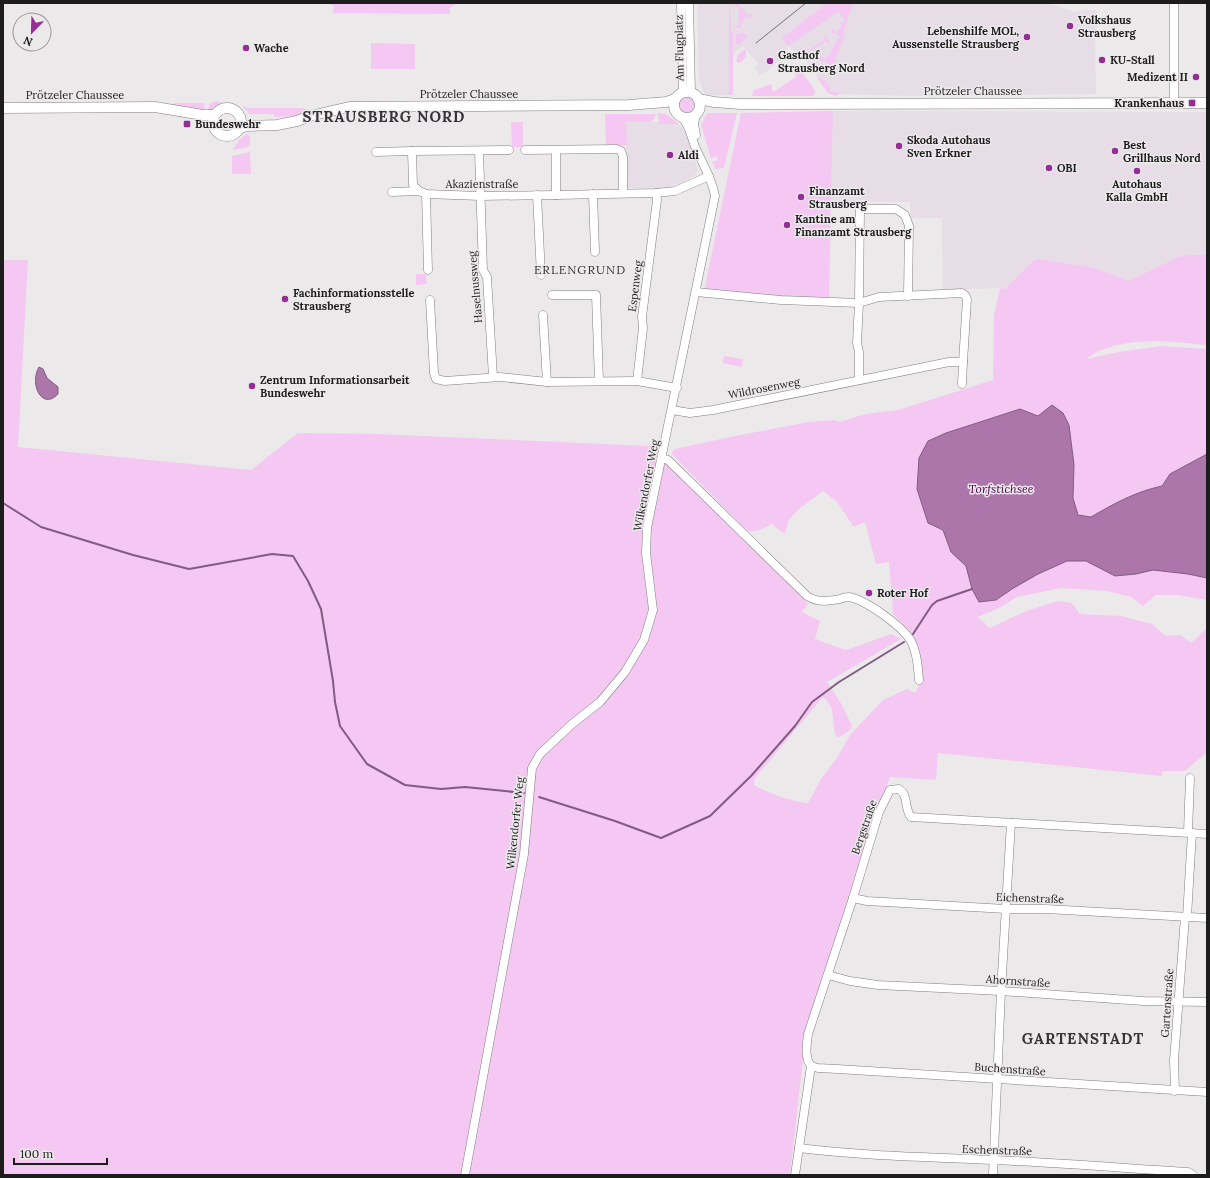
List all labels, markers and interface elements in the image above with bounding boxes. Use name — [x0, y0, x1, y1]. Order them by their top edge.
north arrow — [12, 12, 52, 52]
place label: Volkshaus Strausberg — [1078, 13, 1137, 40]
street label: Am Flugplatz — [671, 14, 687, 82]
marker: Volkshaus Strausberg — [1065, 21, 1075, 31]
place label: Lebenshilfe MOL, Aussenstelle Strausberg — [892, 24, 1020, 51]
marker: Lebenshilfe MOL, Aussenstelle Strausberg — [1022, 32, 1032, 42]
text: N — [21, 33, 35, 49]
place label: Wache — [254, 41, 289, 55]
marker: Wache — [241, 43, 251, 53]
place label: Gasthof Strausberg Nord — [778, 48, 865, 75]
place label: KU-Stall — [1110, 53, 1155, 67]
marker: KU-Stall — [1097, 55, 1107, 65]
marker: Gasthof Strausberg Nord — [765, 56, 775, 66]
place label: Medizent II — [1127, 70, 1188, 84]
marker: Medizent II — [1191, 72, 1201, 82]
street label: Prötzeler Chaussee — [924, 84, 1022, 98]
street label: Prötzeler Chaussee — [420, 87, 518, 101]
street label: Prötzeler Chaussee — [26, 88, 124, 102]
place label: Krankenhaus — [1114, 96, 1184, 110]
marker: Krankenhaus — [1187, 98, 1197, 108]
district label: STRAUSBERG NORD — [303, 107, 465, 126]
place label: Bundeswehr — [195, 117, 261, 131]
marker: Bundeswehr — [182, 119, 192, 129]
place label: Skoda Autohaus Sven Erkner — [907, 133, 991, 160]
place label: Best Grillhaus Nord — [1123, 138, 1201, 165]
marker: Skoda Autohaus Sven Erkner — [894, 141, 904, 151]
marker: Best Grillhaus Nord — [1110, 146, 1120, 156]
place label: Aldi — [678, 148, 699, 162]
marker: Aldi — [665, 150, 675, 160]
place label: OBI — [1057, 161, 1077, 175]
marker: OBI — [1044, 163, 1054, 173]
marker: Autohaus Kalla GmbH — [1132, 166, 1142, 176]
street label: Akazienstraße — [445, 177, 519, 191]
place label: Autohaus Kalla GmbH — [1106, 177, 1168, 204]
place label: Finanzamt Strausberg — [809, 184, 868, 211]
marker: Finanzamt Strausberg — [796, 192, 806, 202]
place label: Kantine am Finanzamt Strausberg — [795, 212, 912, 239]
marker: Kantine am Finanzamt Strausberg — [782, 220, 792, 230]
street label: Haselnussweg — [465, 249, 485, 324]
street label: Espenweg — [625, 259, 645, 313]
district label: ERLENGRUND — [534, 262, 626, 277]
place label: Fachinformationsstelle Strausberg — [293, 286, 414, 313]
marker: Fachinformationsstelle Strausberg — [280, 294, 290, 304]
place label: Zentrum Informationsarbeit Bundeswehr — [260, 373, 410, 400]
street label: Wildrosenweg — [727, 374, 802, 402]
marker: Zentrum Informationsarbeit Bundeswehr — [247, 381, 257, 391]
street label: Wilkendorfer Weg — [630, 437, 662, 532]
water label: Torfstichsee — [968, 481, 1034, 496]
place label: Roter Hof — [877, 586, 929, 600]
marker: Roter Hof — [864, 588, 874, 598]
street label: Wilkendorfer Weg — [503, 775, 527, 870]
street label: Bergstraße — [848, 798, 880, 856]
street label: Eichenstraße — [996, 890, 1064, 906]
street label: Gartenstraße — [1158, 968, 1176, 1038]
street label: Ahornstraße — [984, 972, 1051, 990]
district label: GARTENSTADT — [1022, 1029, 1144, 1048]
street label: Buchenstraße — [974, 1060, 1046, 1078]
scale bar — [14, 1140, 107, 1166]
street label: Eschenstraße — [962, 1142, 1032, 1158]
text: 100 m — [20, 1146, 53, 1161]

